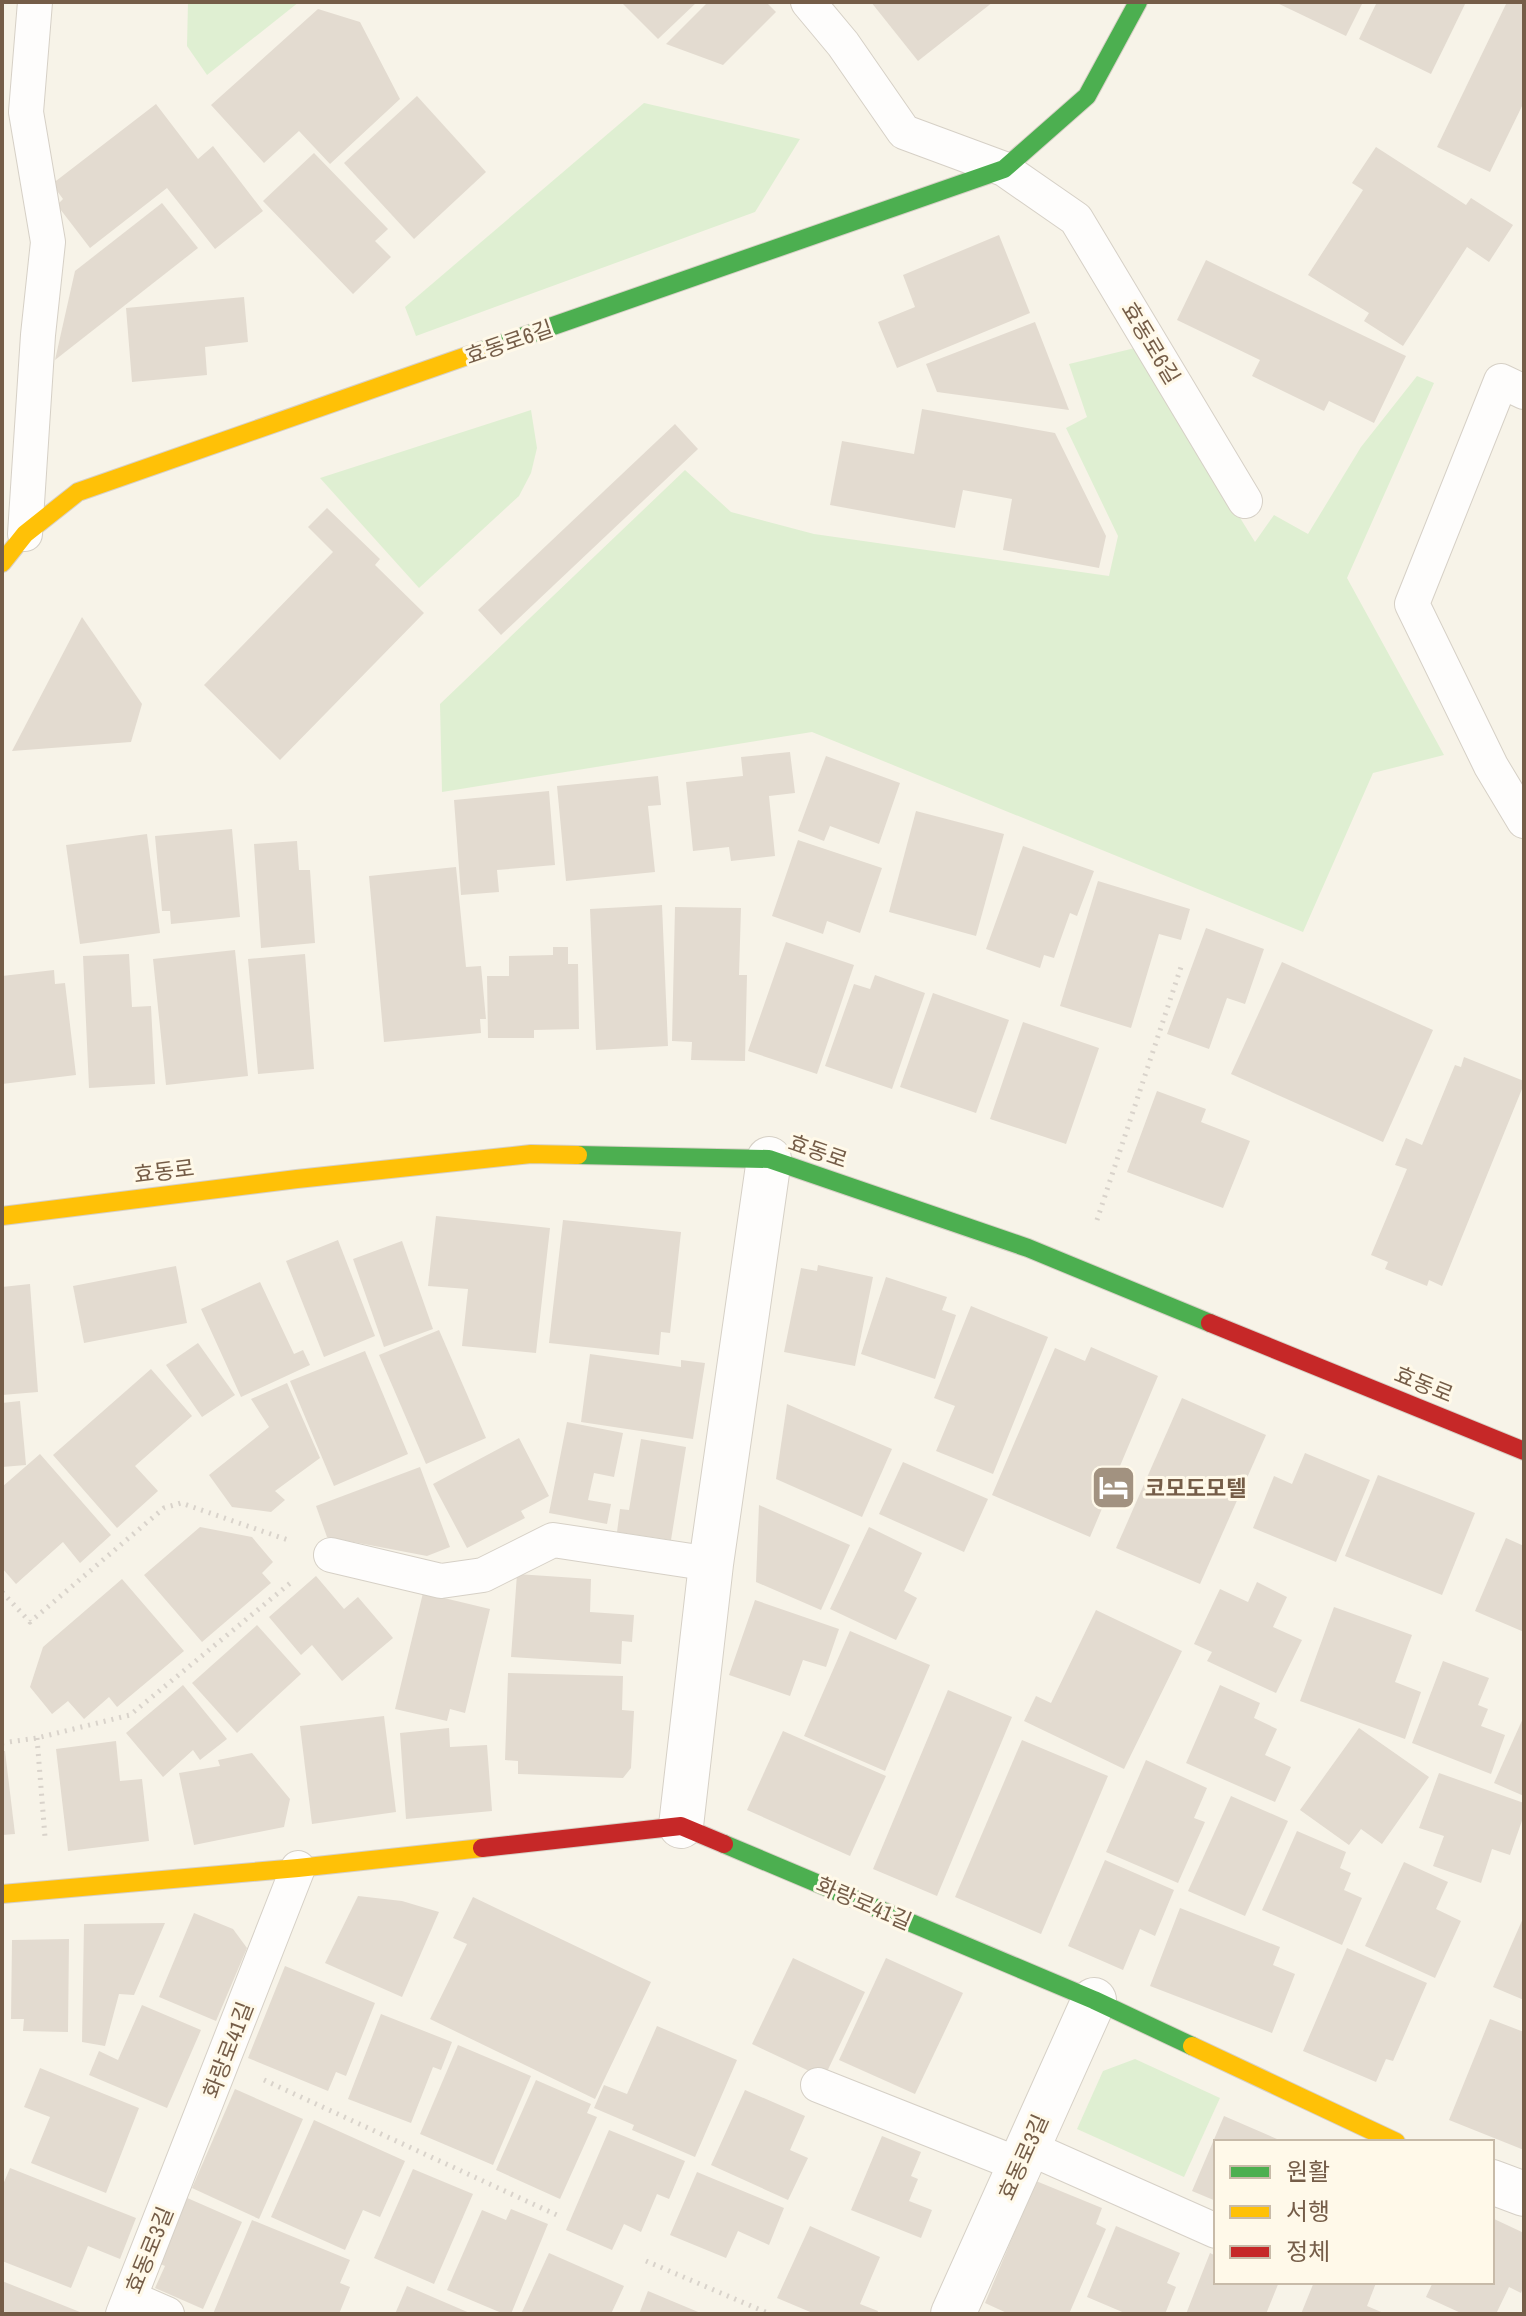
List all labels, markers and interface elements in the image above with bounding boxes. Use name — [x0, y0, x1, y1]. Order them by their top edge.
street label: 효동로6길 — [1115, 296, 1187, 390]
street label: 효동로6길 — [461, 313, 557, 371]
street label: 효동로 — [784, 1127, 852, 1175]
street label: 효동로 — [132, 1152, 196, 1190]
street label: 효동로 — [1390, 1359, 1458, 1409]
hotel icon: 코모도모텔 — [1090, 1464, 1138, 1512]
place label: 코모도모텔 — [1145, 1473, 1246, 1503]
street label: 화랑로41길 — [812, 1869, 916, 1937]
street label: 화랑로41길 — [196, 1997, 260, 2103]
street label: 효동로3길 — [991, 2109, 1055, 2205]
legend — [1214, 2140, 1494, 2284]
text: 원활 — [1286, 2155, 1330, 2187]
text: 서행 — [1286, 2195, 1330, 2227]
street label: 효동로3길 — [118, 2202, 180, 2298]
text: 정체 — [1286, 2235, 1330, 2267]

